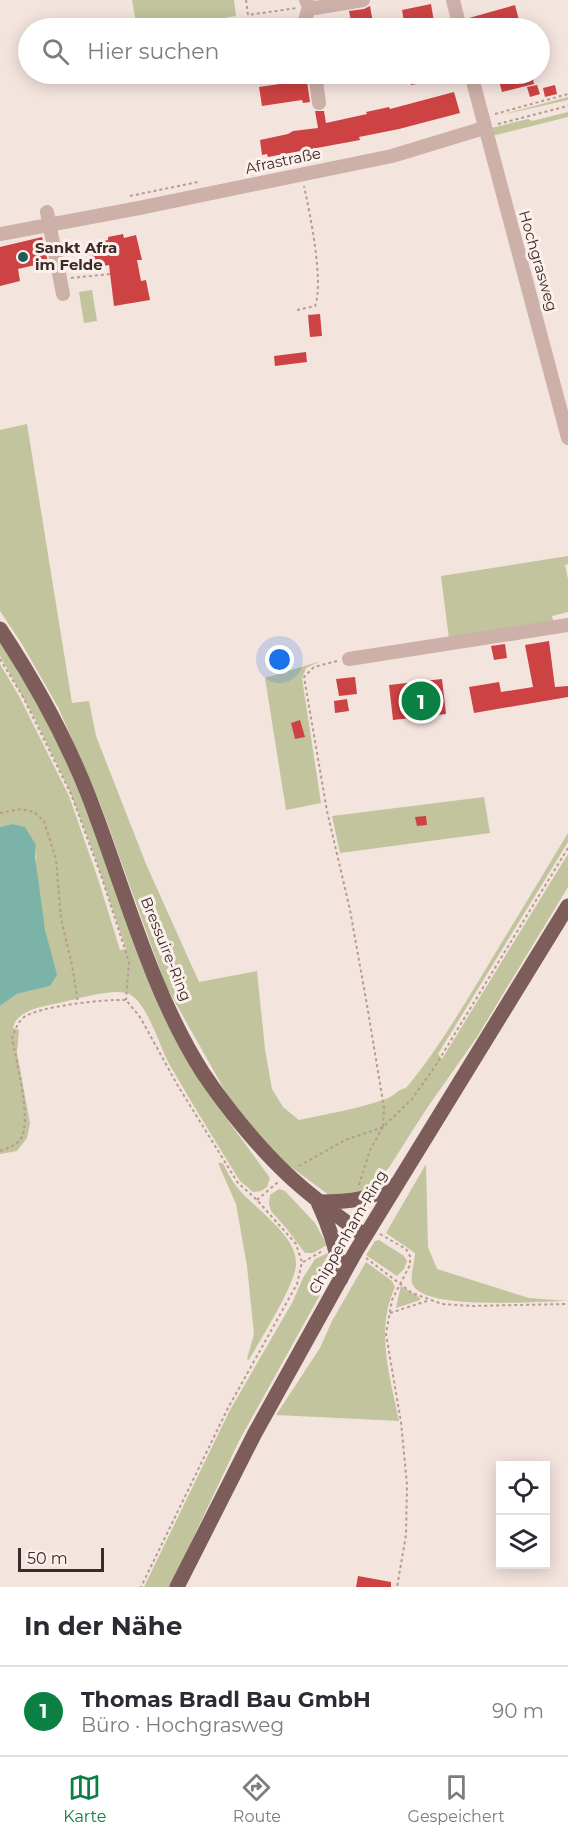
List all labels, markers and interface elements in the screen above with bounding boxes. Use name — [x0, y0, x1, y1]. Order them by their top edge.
search box — [18, 18, 550, 84]
icon: search — [39, 35, 72, 68]
text: Hier suchen — [87, 38, 219, 65]
street label: Afrastraße — [243, 143, 322, 178]
street label: Hochgrasweg — [515, 208, 562, 314]
place label: Sankt Afra im Felde — [35, 238, 117, 274]
marker: Sankt Afra im Felde — [16, 250, 30, 264]
your location — [265, 645, 294, 674]
pin: 1 — [402, 678, 440, 724]
street label: Bressuire-Ring — [137, 894, 196, 1004]
street label: Chippenham-Ring — [304, 1166, 391, 1297]
map controls — [496, 1461, 550, 1569]
button: locate — [496, 1461, 550, 1515]
button: layers — [496, 1515, 550, 1569]
scale bar — [18, 1545, 104, 1572]
text: 50 m — [27, 1549, 68, 1568]
text: In der Nähe — [24, 1610, 182, 1642]
text: Thomas Bradl Bau GmbH — [81, 1686, 371, 1713]
text: 1 — [40, 1699, 47, 1723]
text: 90 m — [492, 1699, 544, 1723]
text: Büro · Hochgrasweg — [81, 1713, 284, 1737]
tab: Karte — [63, 1771, 106, 1826]
tab: Route — [233, 1771, 281, 1826]
tab: Gespeichert — [408, 1771, 505, 1826]

